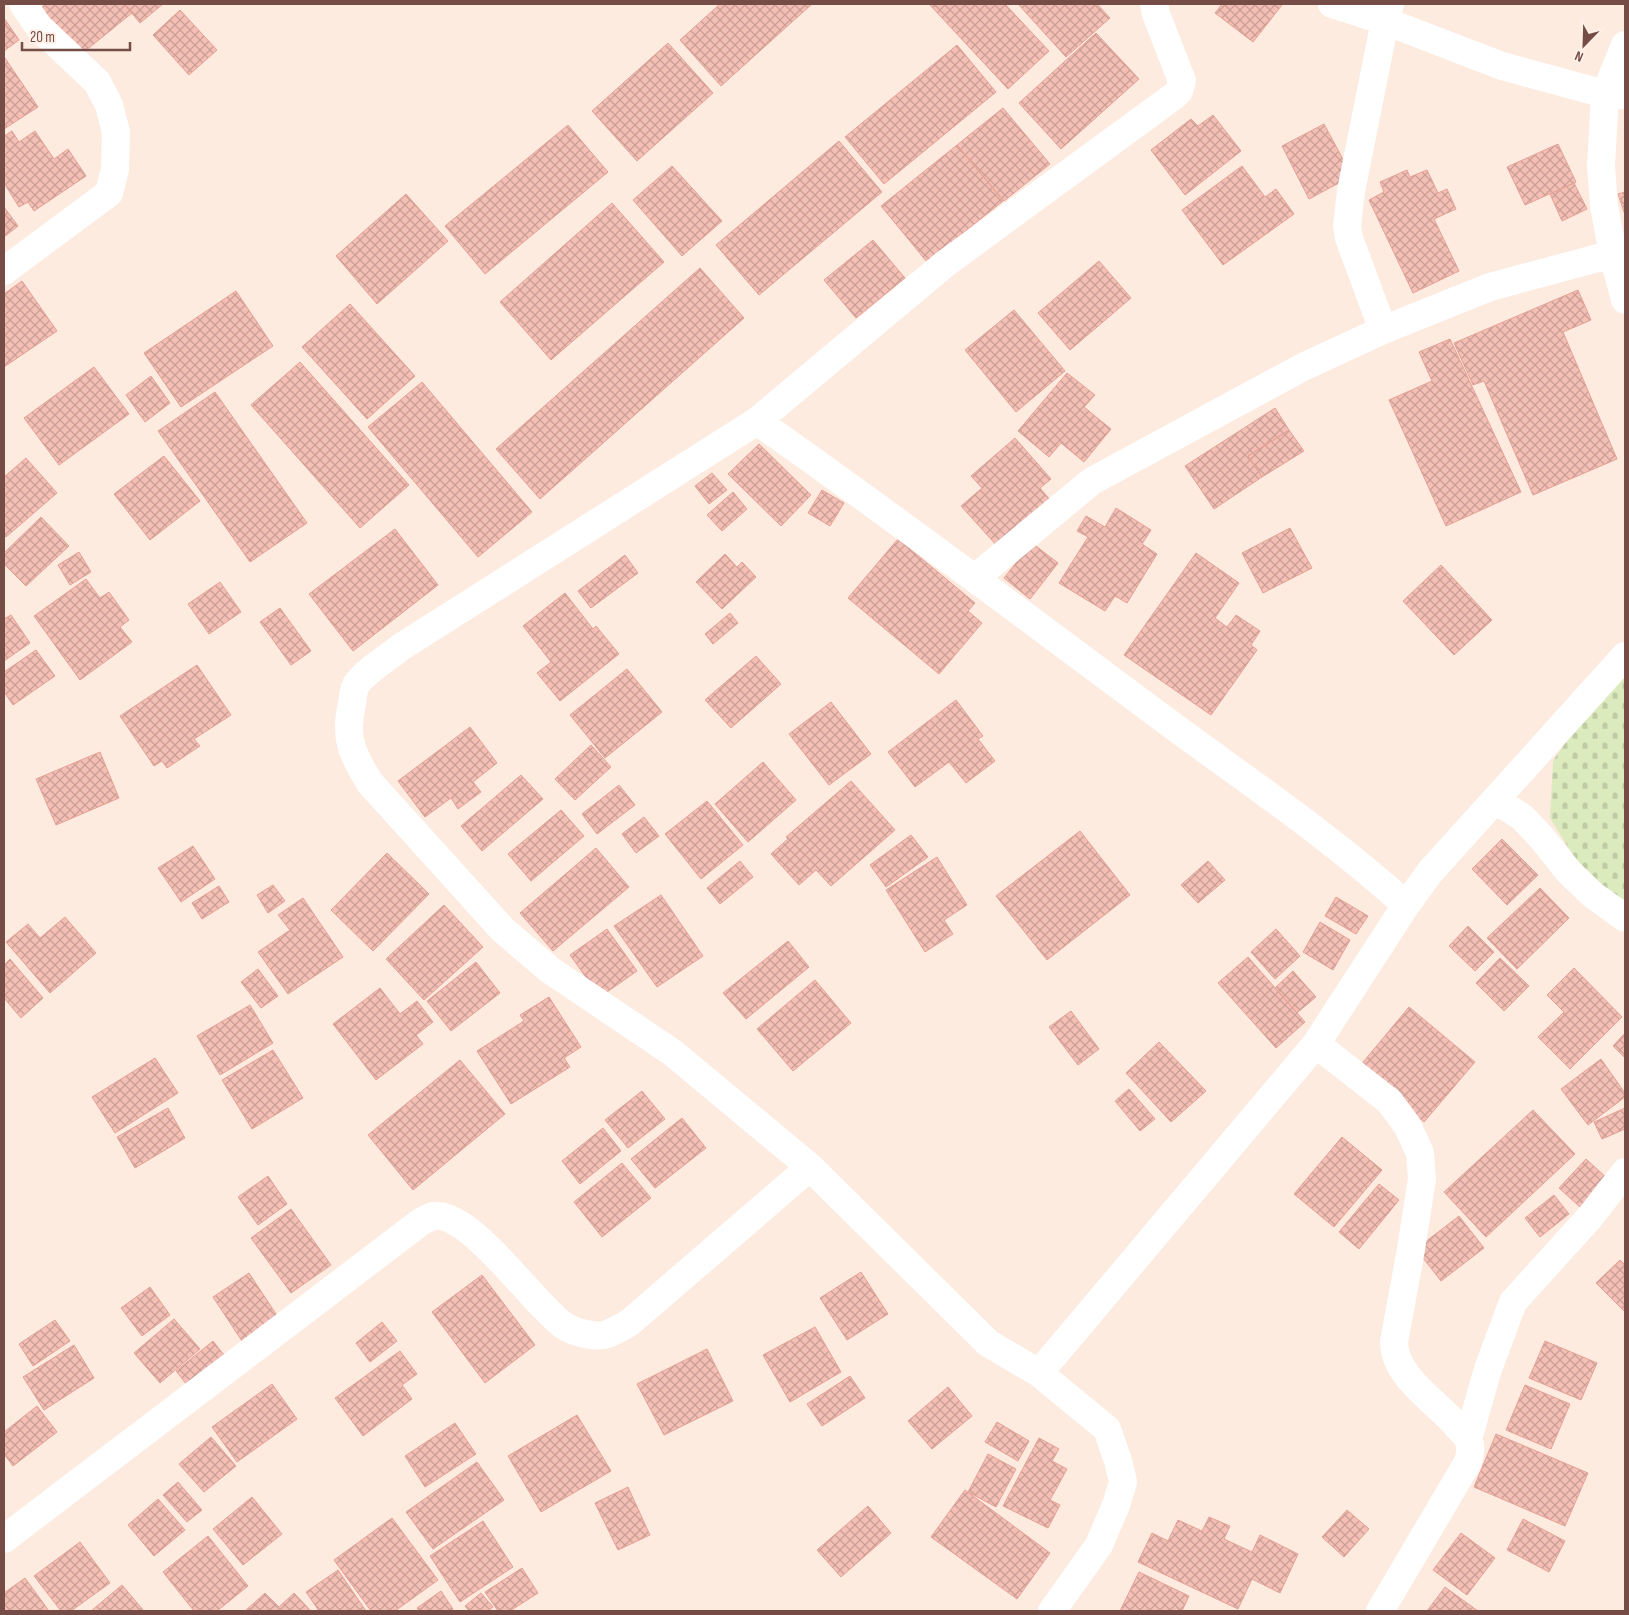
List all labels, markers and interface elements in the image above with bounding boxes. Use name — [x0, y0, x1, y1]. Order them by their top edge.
scale bar — [22, 20, 130, 52]
north arrow — [1559, 20, 1609, 70]
text: 20 m — [30, 28, 55, 47]
text: N — [1572, 47, 1586, 66]

